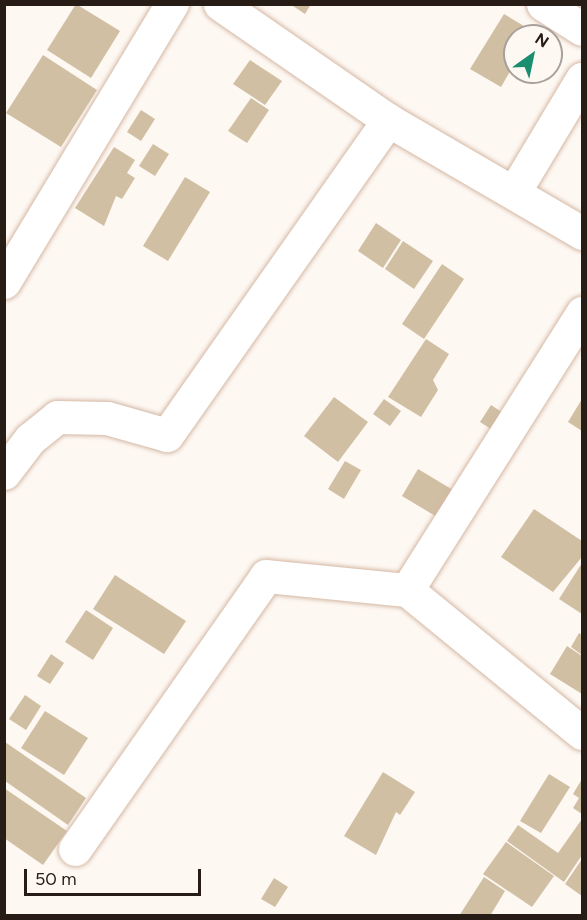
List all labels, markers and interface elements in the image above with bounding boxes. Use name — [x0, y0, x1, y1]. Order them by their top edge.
north arrow — [503, 24, 563, 84]
text: N — [532, 29, 552, 51]
scale bar — [27, 857, 204, 895]
text: 50 m — [35, 868, 77, 890]

